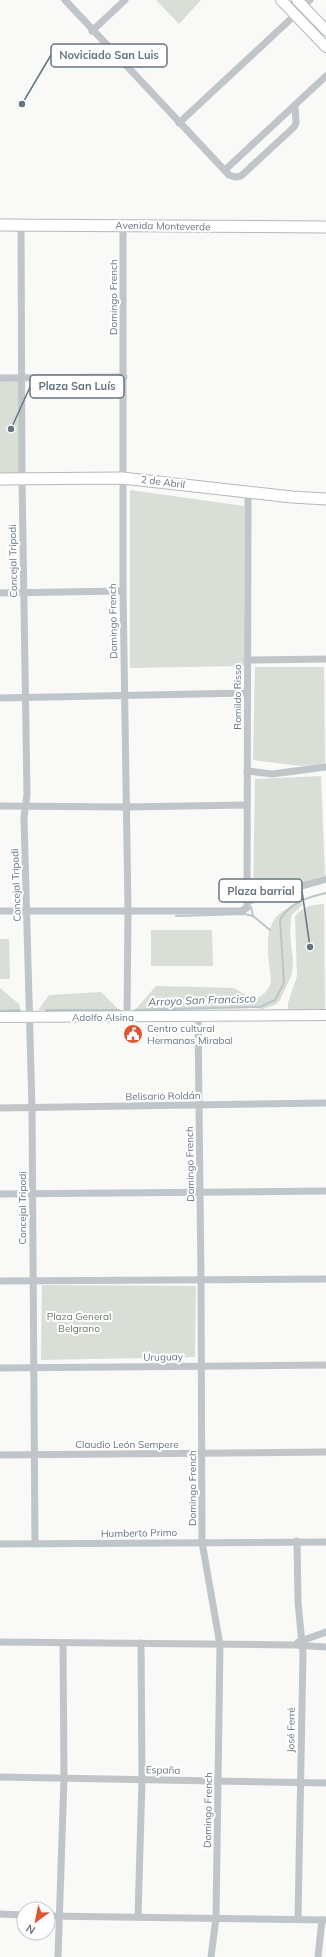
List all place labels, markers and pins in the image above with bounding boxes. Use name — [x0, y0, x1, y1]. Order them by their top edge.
callout: Noviciado San Luis — [51, 44, 167, 67]
callout: Plaza San Luís — [30, 375, 124, 398]
callout: Plaza barrial — [219, 879, 302, 902]
place label: Centro cultural Hermanas Mirabal — [147, 1022, 233, 1047]
public building icon: Centro cultural Hermanas Mirabal — [122, 1023, 144, 1045]

